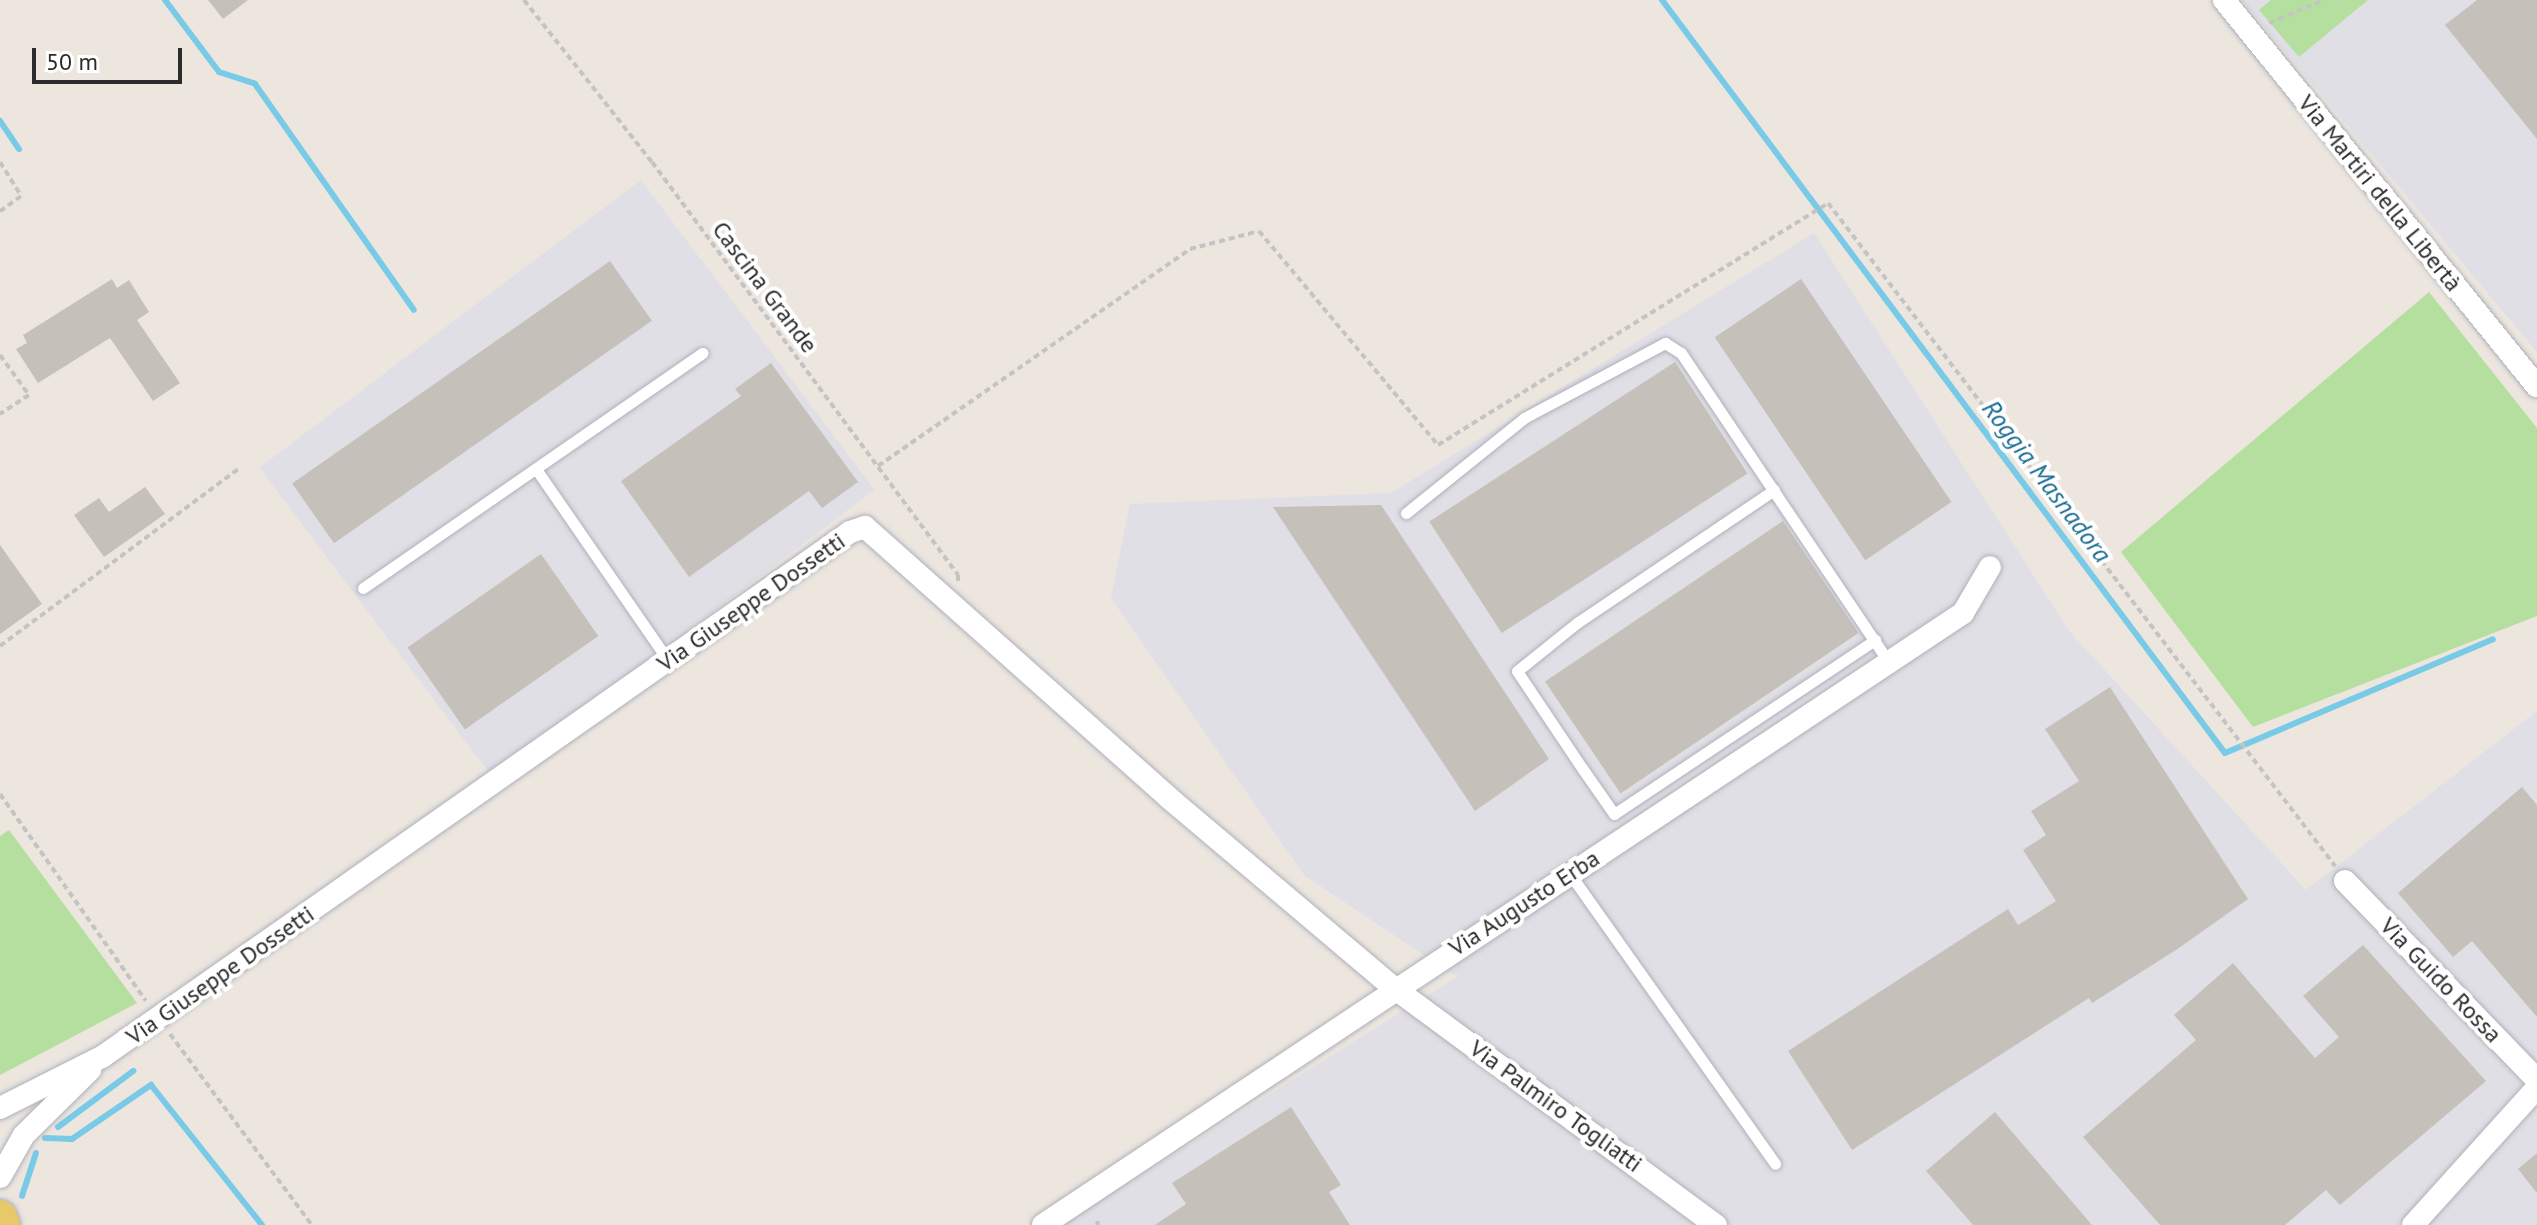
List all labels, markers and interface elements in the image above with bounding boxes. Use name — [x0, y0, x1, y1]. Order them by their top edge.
scale bar — [36, 32, 186, 82]
text: 50 m — [46, 46, 98, 77]
street label: Via Martiri della Libertà — [2292, 89, 2468, 297]
street label: Cascina Grande — [706, 216, 824, 358]
water label: Roggia Masnadora — [1976, 394, 2118, 568]
street label: Via Giuseppe Dossetti — [651, 526, 851, 678]
street label: Via Augusto Erba — [1443, 843, 1605, 963]
street label: Via Giuseppe Dossetti — [120, 899, 320, 1051]
street label: Via Guido Rossa — [2374, 911, 2508, 1049]
street label: Via Palmiro Togliatti — [1464, 1033, 1648, 1179]

